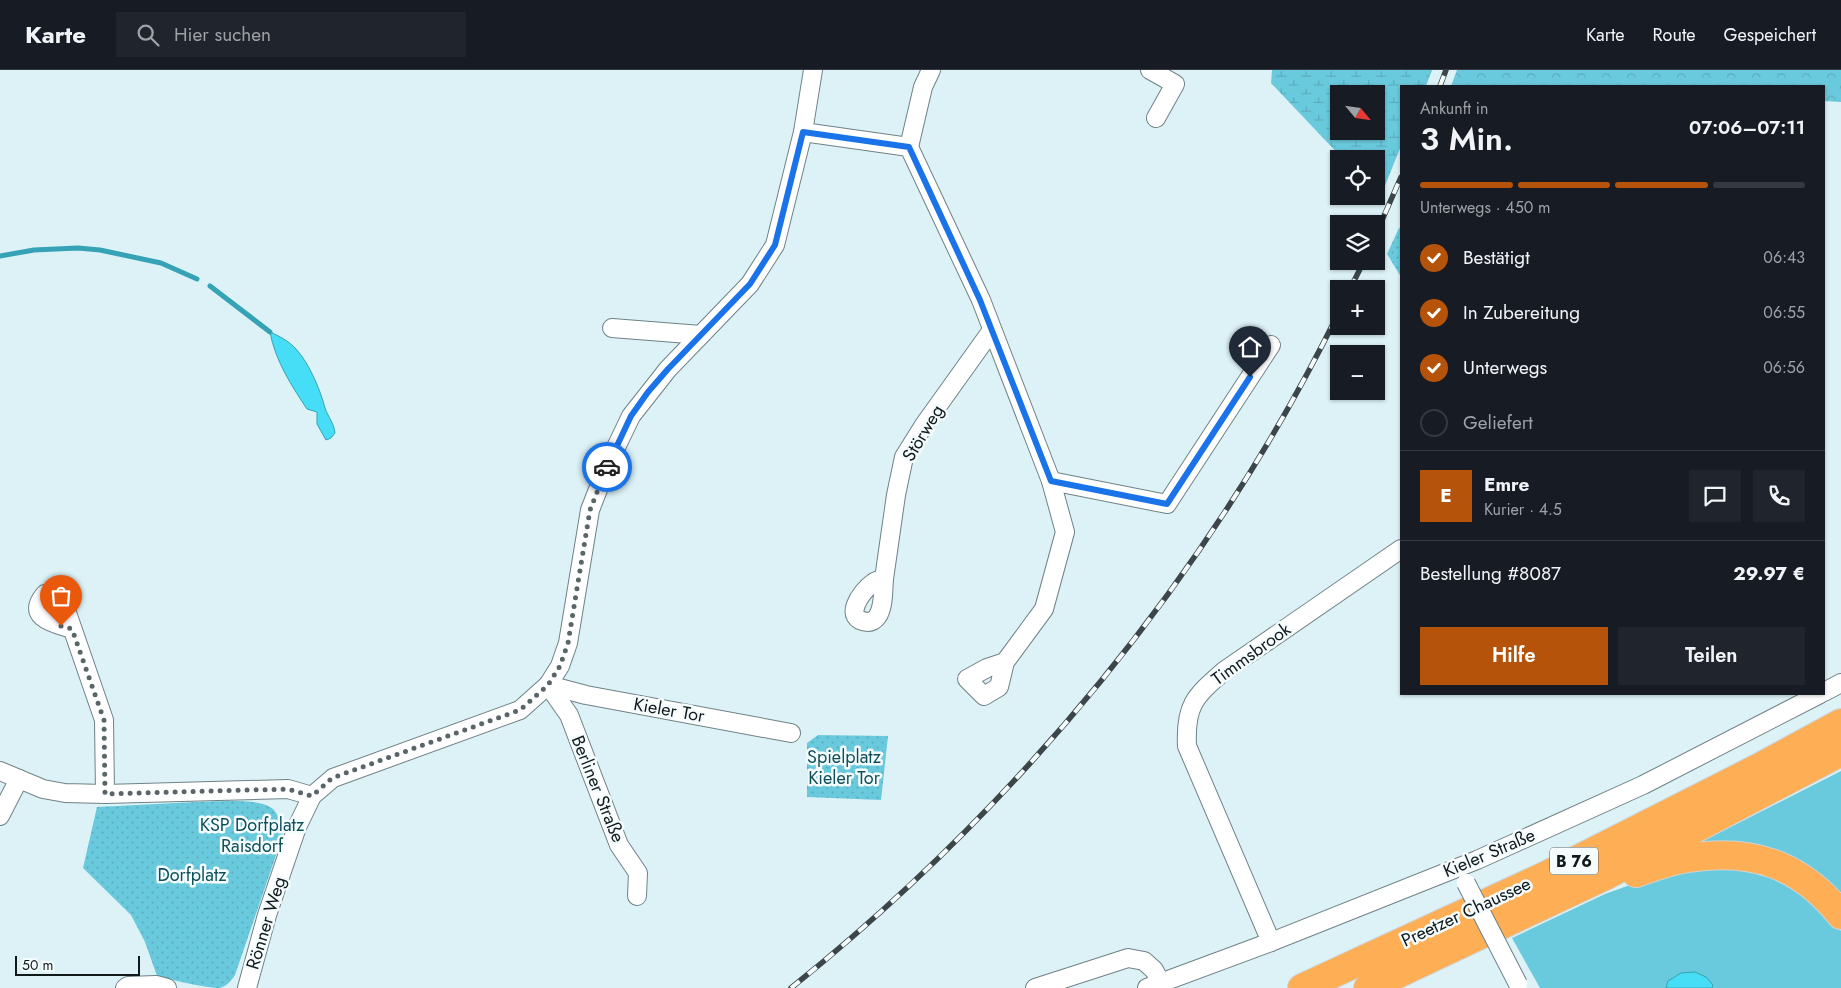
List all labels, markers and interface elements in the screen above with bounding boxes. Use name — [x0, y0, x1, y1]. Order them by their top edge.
search box — [116, 12, 466, 57]
text: Karte — [25, 17, 86, 52]
icon: search — [134, 21, 162, 49]
text: Hier suchen — [174, 21, 271, 48]
text: Karte — [1586, 22, 1625, 48]
text: Route — [1653, 22, 1695, 48]
text: Gespeichert — [1723, 22, 1816, 48]
north arrow — [1330, 85, 1385, 140]
map controls — [1330, 85, 1385, 400]
text: Ankunft in — [1420, 97, 1488, 120]
text: 07:06–07:11 — [1689, 114, 1805, 141]
text: 3 Min. — [1420, 116, 1513, 162]
button: locate — [1330, 150, 1385, 205]
text: Unterwegs · 450 m — [1420, 196, 1551, 219]
button: layers — [1330, 215, 1385, 270]
icon: check — [1420, 244, 1448, 272]
text: Bestätigt — [1463, 244, 1530, 271]
text: 06:43 — [1763, 246, 1805, 269]
button: + — [1330, 280, 1385, 335]
icon: check — [1420, 299, 1448, 327]
text: In Zubereitung — [1463, 299, 1580, 326]
text: 06:55 — [1763, 301, 1805, 324]
pin — [1229, 326, 1271, 377]
icon: home — [1236, 333, 1264, 361]
button: − — [1330, 345, 1385, 400]
icon: check — [1420, 354, 1448, 382]
text: Unterwegs — [1463, 354, 1547, 381]
text: 06:56 — [1763, 356, 1805, 379]
street label: Störweg — [896, 400, 950, 466]
text: Geliefert — [1463, 409, 1533, 436]
courier — [582, 442, 632, 492]
icon: car — [593, 453, 621, 481]
button: chat — [1689, 470, 1741, 522]
button: phone — [1753, 470, 1805, 522]
text: Emre — [1484, 471, 1529, 498]
text: E — [1440, 482, 1452, 509]
text: Kurier · 4.5 — [1484, 498, 1562, 521]
text: Bestellung #8087 — [1420, 560, 1561, 587]
text: 29.97 € — [1733, 560, 1805, 587]
pin — [40, 575, 82, 626]
icon: bag — [47, 582, 75, 610]
street label: Timmsbrook — [1206, 616, 1296, 692]
button: Hilfe — [1420, 627, 1608, 685]
button: Teilen — [1618, 627, 1805, 685]
street label: Kieler Tor — [631, 691, 707, 729]
street label: Berliner Straße — [565, 732, 631, 846]
park label: Spielplatz Kieler Tor — [807, 744, 882, 791]
park label: KSP Dorfplatz Raisdorf — [200, 812, 305, 859]
street label: Kieler Straße — [1439, 822, 1539, 884]
road number: B 76 — [1550, 848, 1598, 874]
park label: Dorfplatz — [157, 862, 227, 888]
street label: Preetzer Chaussee — [1397, 871, 1535, 953]
street label: Rönner Weg — [240, 874, 292, 972]
scale bar — [15, 953, 140, 976]
text: 50 m — [22, 955, 53, 975]

